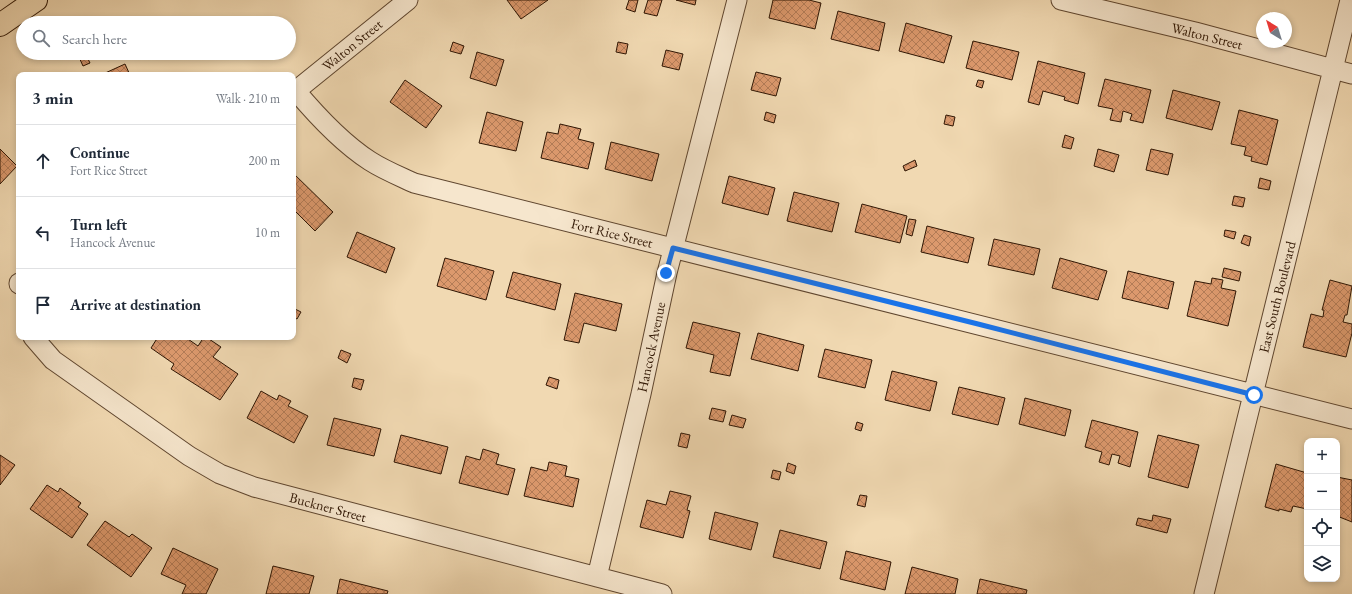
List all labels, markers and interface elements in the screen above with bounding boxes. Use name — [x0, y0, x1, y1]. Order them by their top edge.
north arrow — [1256, 12, 1292, 48]
street label: Walton Street — [318, 15, 386, 75]
search box — [16, 16, 296, 60]
street label: Walton Street — [1170, 18, 1245, 54]
icon: search — [30, 27, 52, 49]
text: Search here — [62, 29, 127, 48]
text: 3 min — [32, 87, 73, 109]
text: Walk · 210 m — [216, 90, 280, 107]
text: Continue — [70, 143, 130, 162]
icon: ahead — [32, 150, 54, 172]
text: 200 m — [249, 152, 280, 169]
text: Fort Rice Street — [70, 162, 147, 179]
street label: Fort Rice Street — [569, 214, 655, 252]
text: Turn left — [70, 215, 127, 234]
icon: left — [32, 222, 54, 244]
text: 10 m — [255, 224, 280, 241]
text: Hancock Avenue — [70, 234, 155, 251]
street label: East South Boulevard — [1254, 238, 1300, 355]
route end — [657, 264, 675, 282]
icon: arrive — [32, 294, 54, 316]
text: Arrive at destination — [70, 295, 201, 314]
street label: Hancock Avenue — [633, 300, 669, 394]
route start — [1245, 386, 1263, 404]
map controls — [1304, 438, 1340, 582]
button: + — [1304, 438, 1340, 474]
button: − — [1304, 474, 1340, 510]
street label: Buckner Street — [288, 488, 369, 526]
button: locate — [1304, 510, 1340, 546]
button: layers — [1304, 546, 1340, 582]

